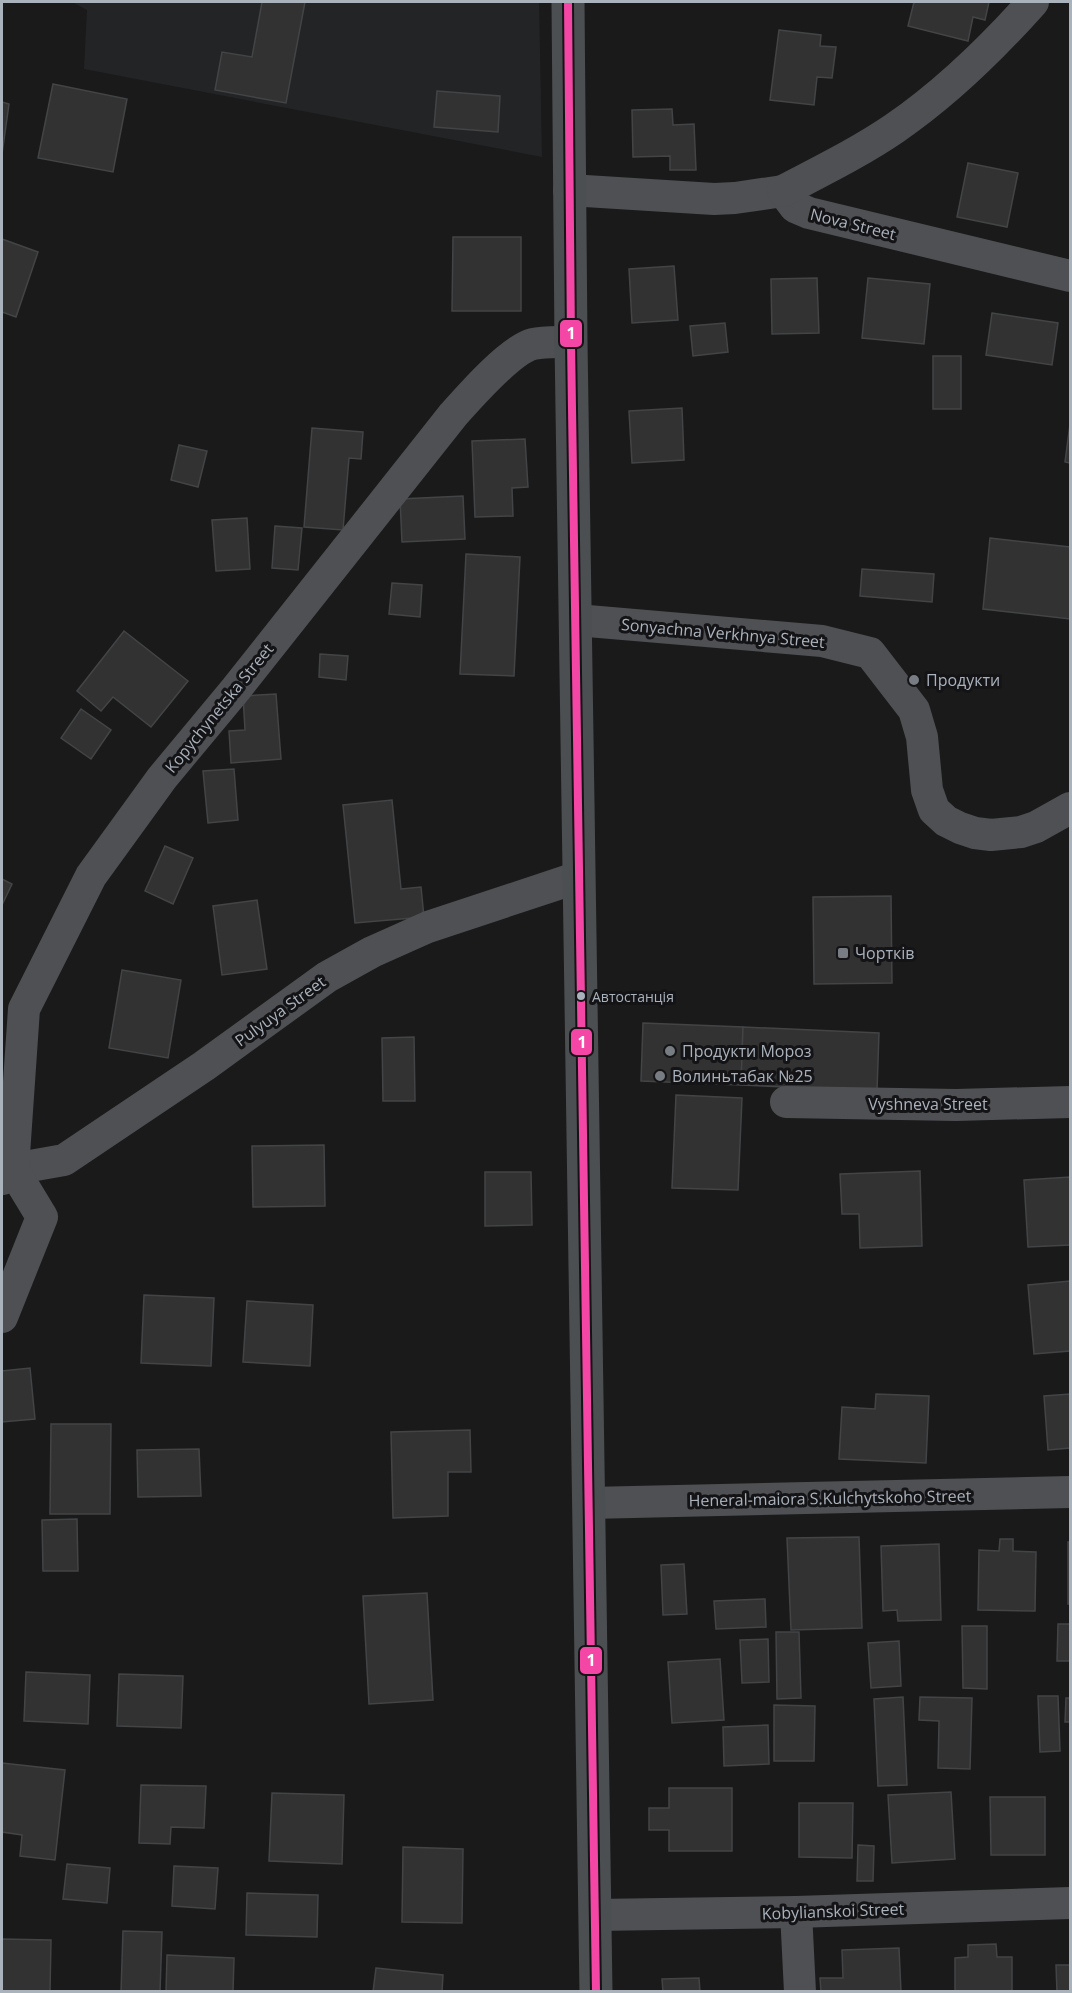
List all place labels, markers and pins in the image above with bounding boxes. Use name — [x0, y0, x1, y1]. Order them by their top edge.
place label: Продукти — [926, 669, 1000, 691]
marker: Продукти — [907, 673, 921, 687]
place label: Чортків — [855, 942, 915, 964]
marker: Чортків — [836, 946, 850, 960]
place label: Автостанція — [592, 987, 674, 1006]
marker: Автостанція — [575, 990, 587, 1002]
place label: Продукти Мороз — [682, 1040, 812, 1062]
marker: Продукти Мороз — [663, 1044, 677, 1058]
place label: Волиньтабак №25 — [672, 1065, 813, 1087]
marker: Волиньтабак №25 — [653, 1069, 667, 1083]

